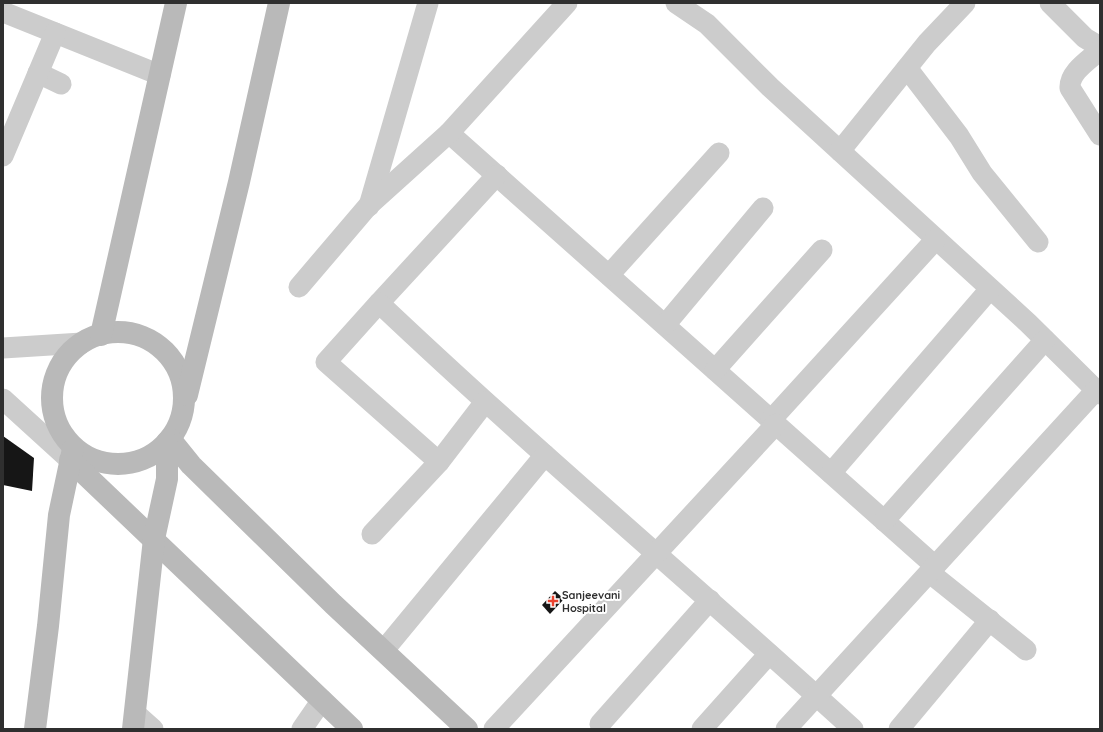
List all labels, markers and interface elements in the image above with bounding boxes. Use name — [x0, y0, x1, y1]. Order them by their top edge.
place label: Sanjeevani Hospital — [562, 588, 620, 615]
marker: Sanjeevani Hospital — [547, 595, 559, 607]

